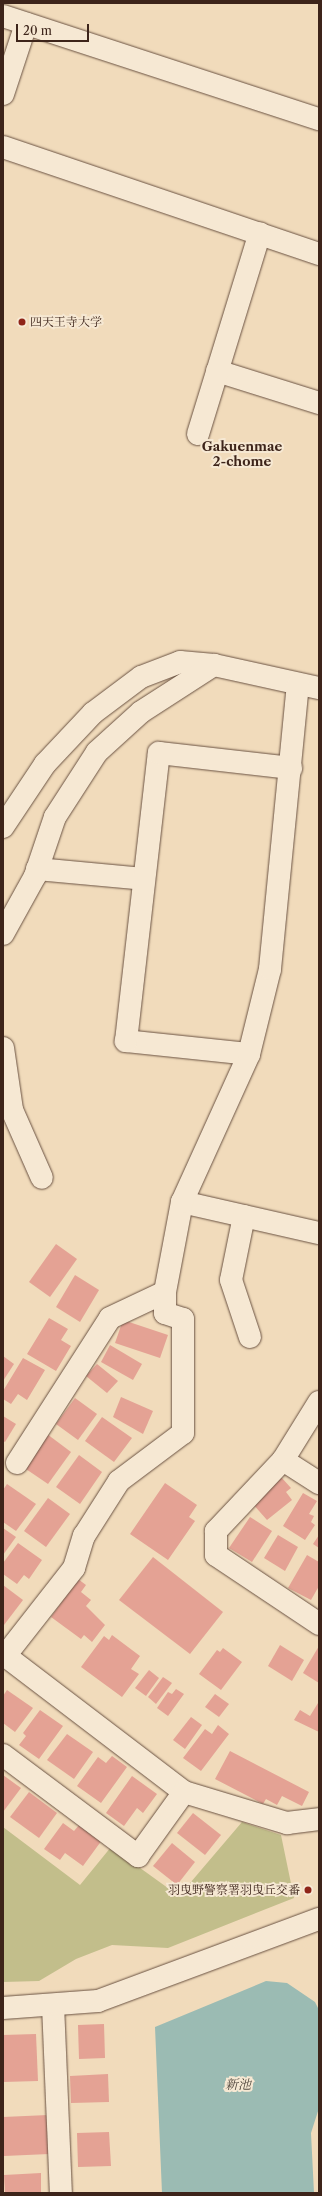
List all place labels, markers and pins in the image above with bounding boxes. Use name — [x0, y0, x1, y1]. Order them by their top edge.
place label: 四天王寺大学 — [30, 315, 102, 329]
marker: 四天王寺大学 — [17, 317, 27, 327]
place label: 羽曳野警察署羽曳丘交番 — [168, 1883, 300, 1897]
marker: 羽曳野警察署羽曳丘交番 — [303, 1885, 313, 1895]

